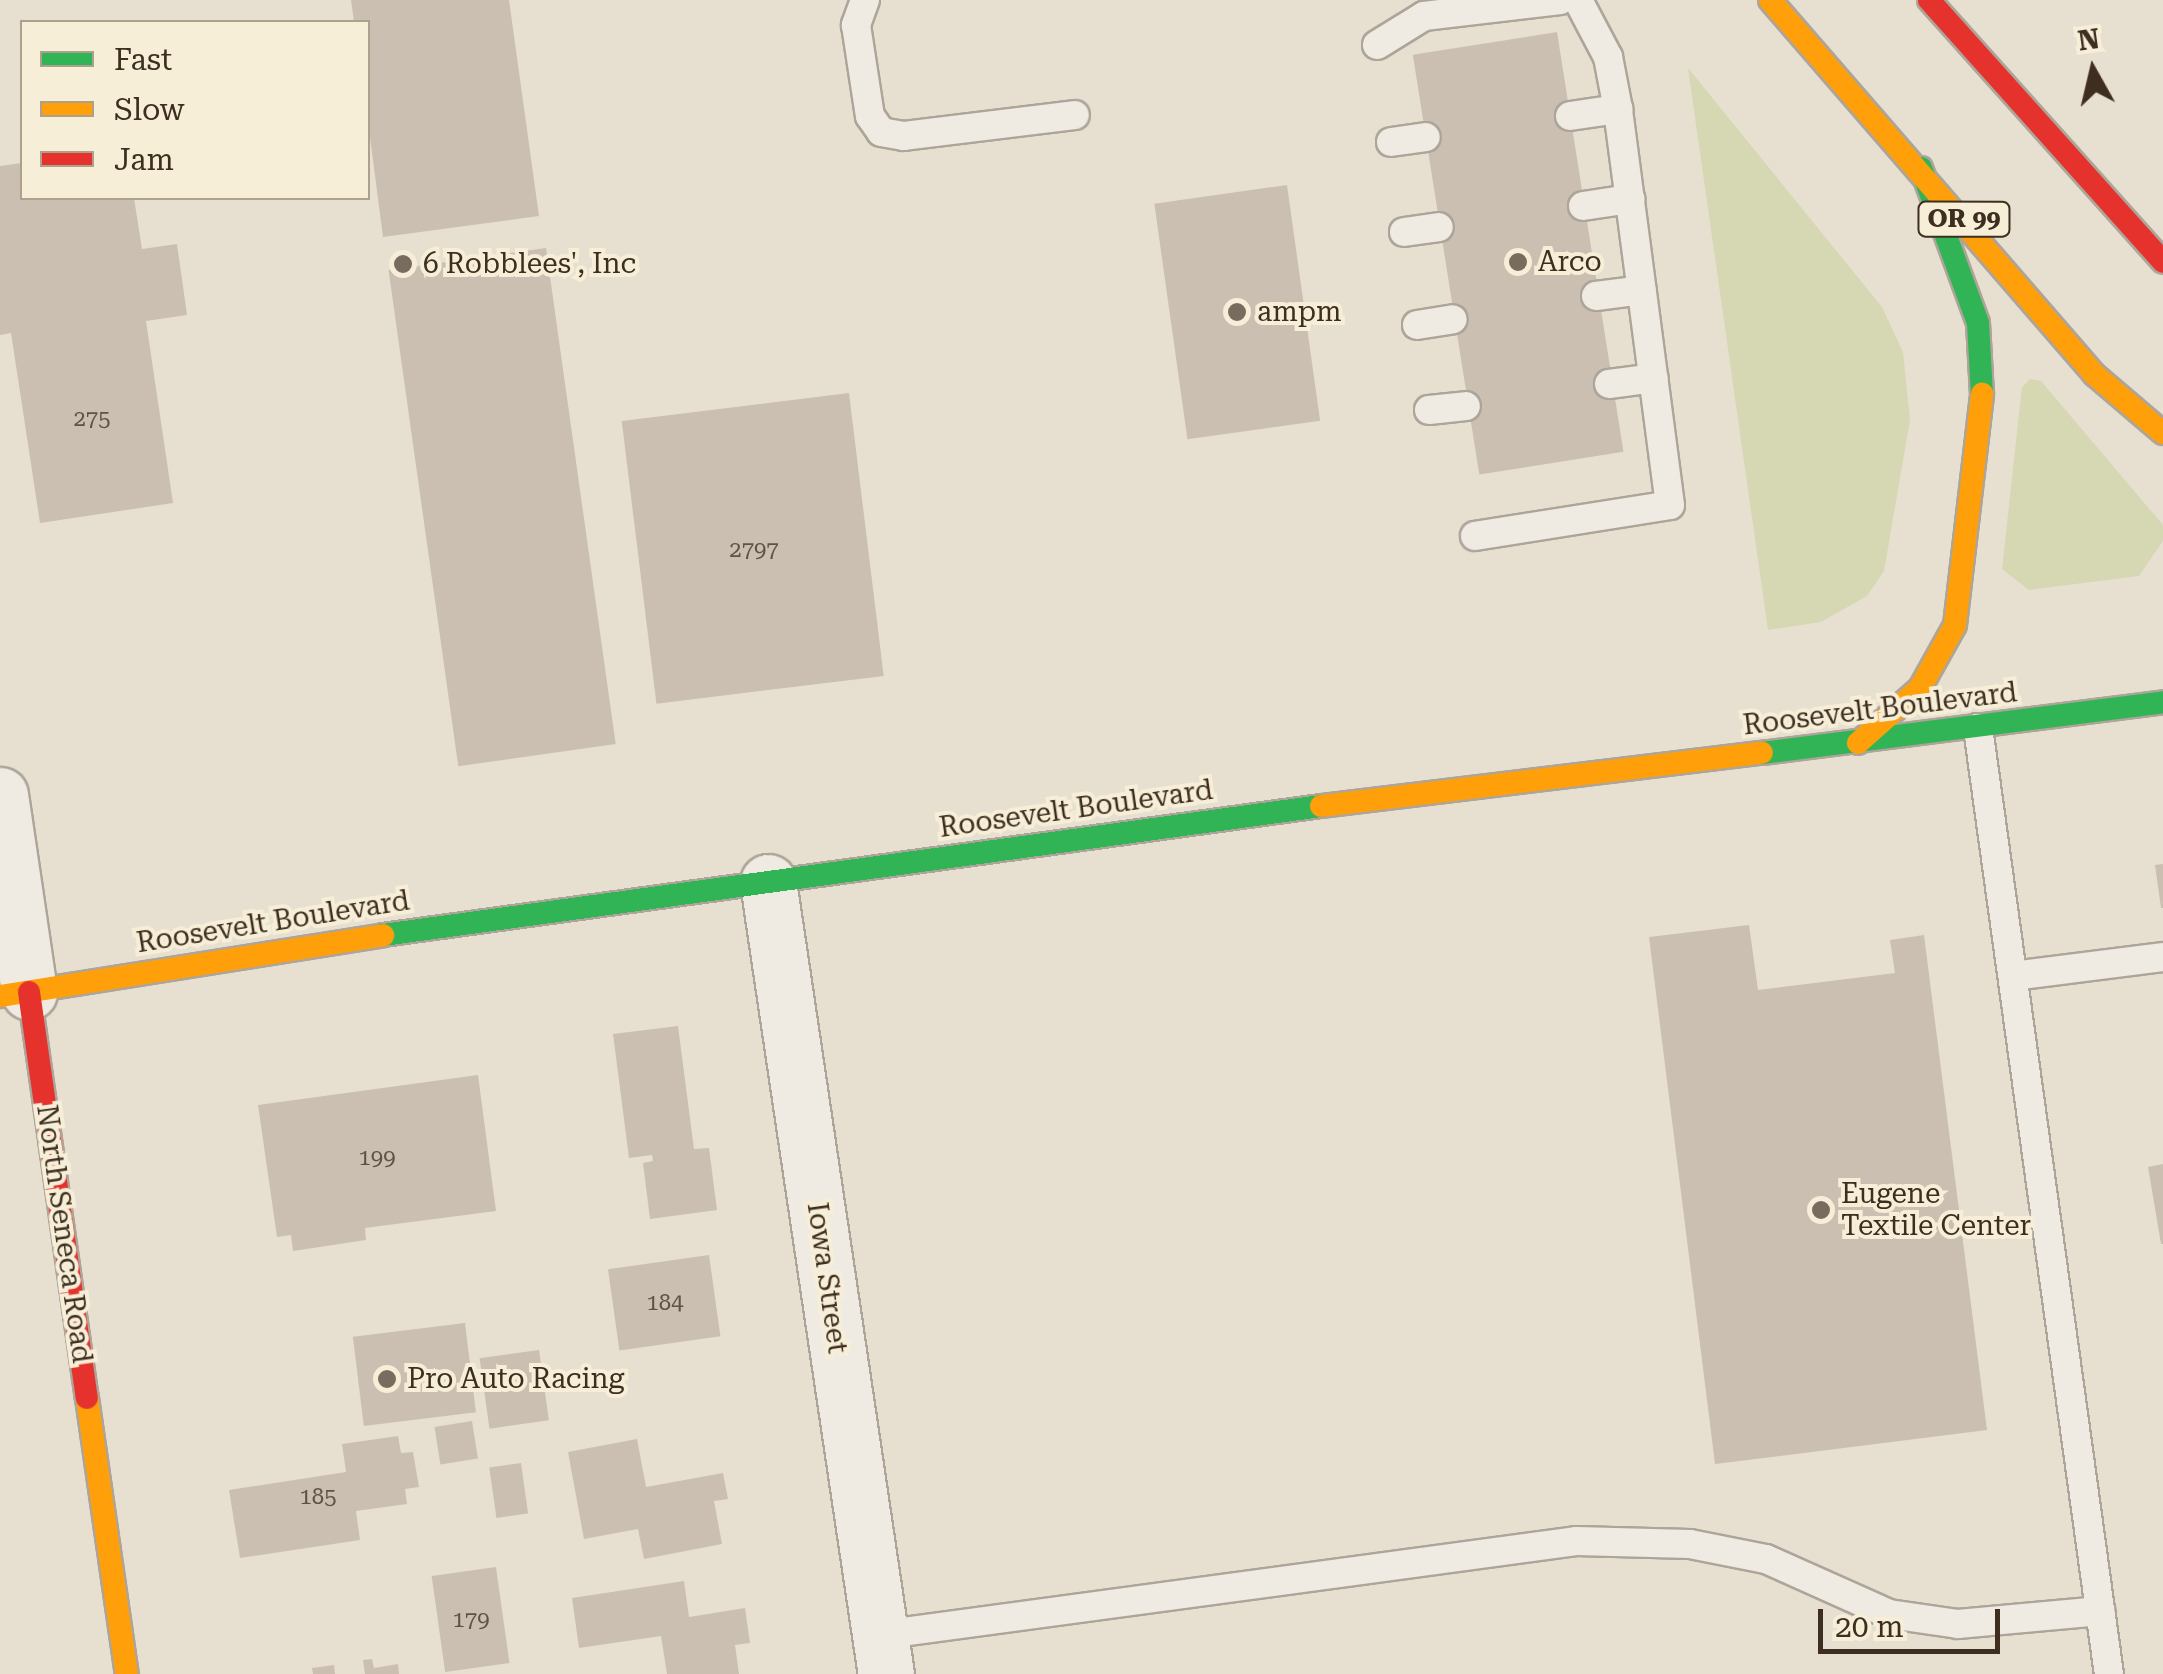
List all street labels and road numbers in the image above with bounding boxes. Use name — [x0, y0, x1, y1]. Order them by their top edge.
road number: OR 99 — [1916, 199, 2012, 239]
street label: Roosevelt Boulevard — [1741, 676, 2019, 742]
street label: Roosevelt Boulevard — [937, 773, 1215, 845]
street label: Roosevelt Boulevard — [134, 884, 412, 960]
street label: North Seneca Road — [29, 1103, 99, 1365]
street label: Iowa Street — [800, 1200, 854, 1356]

